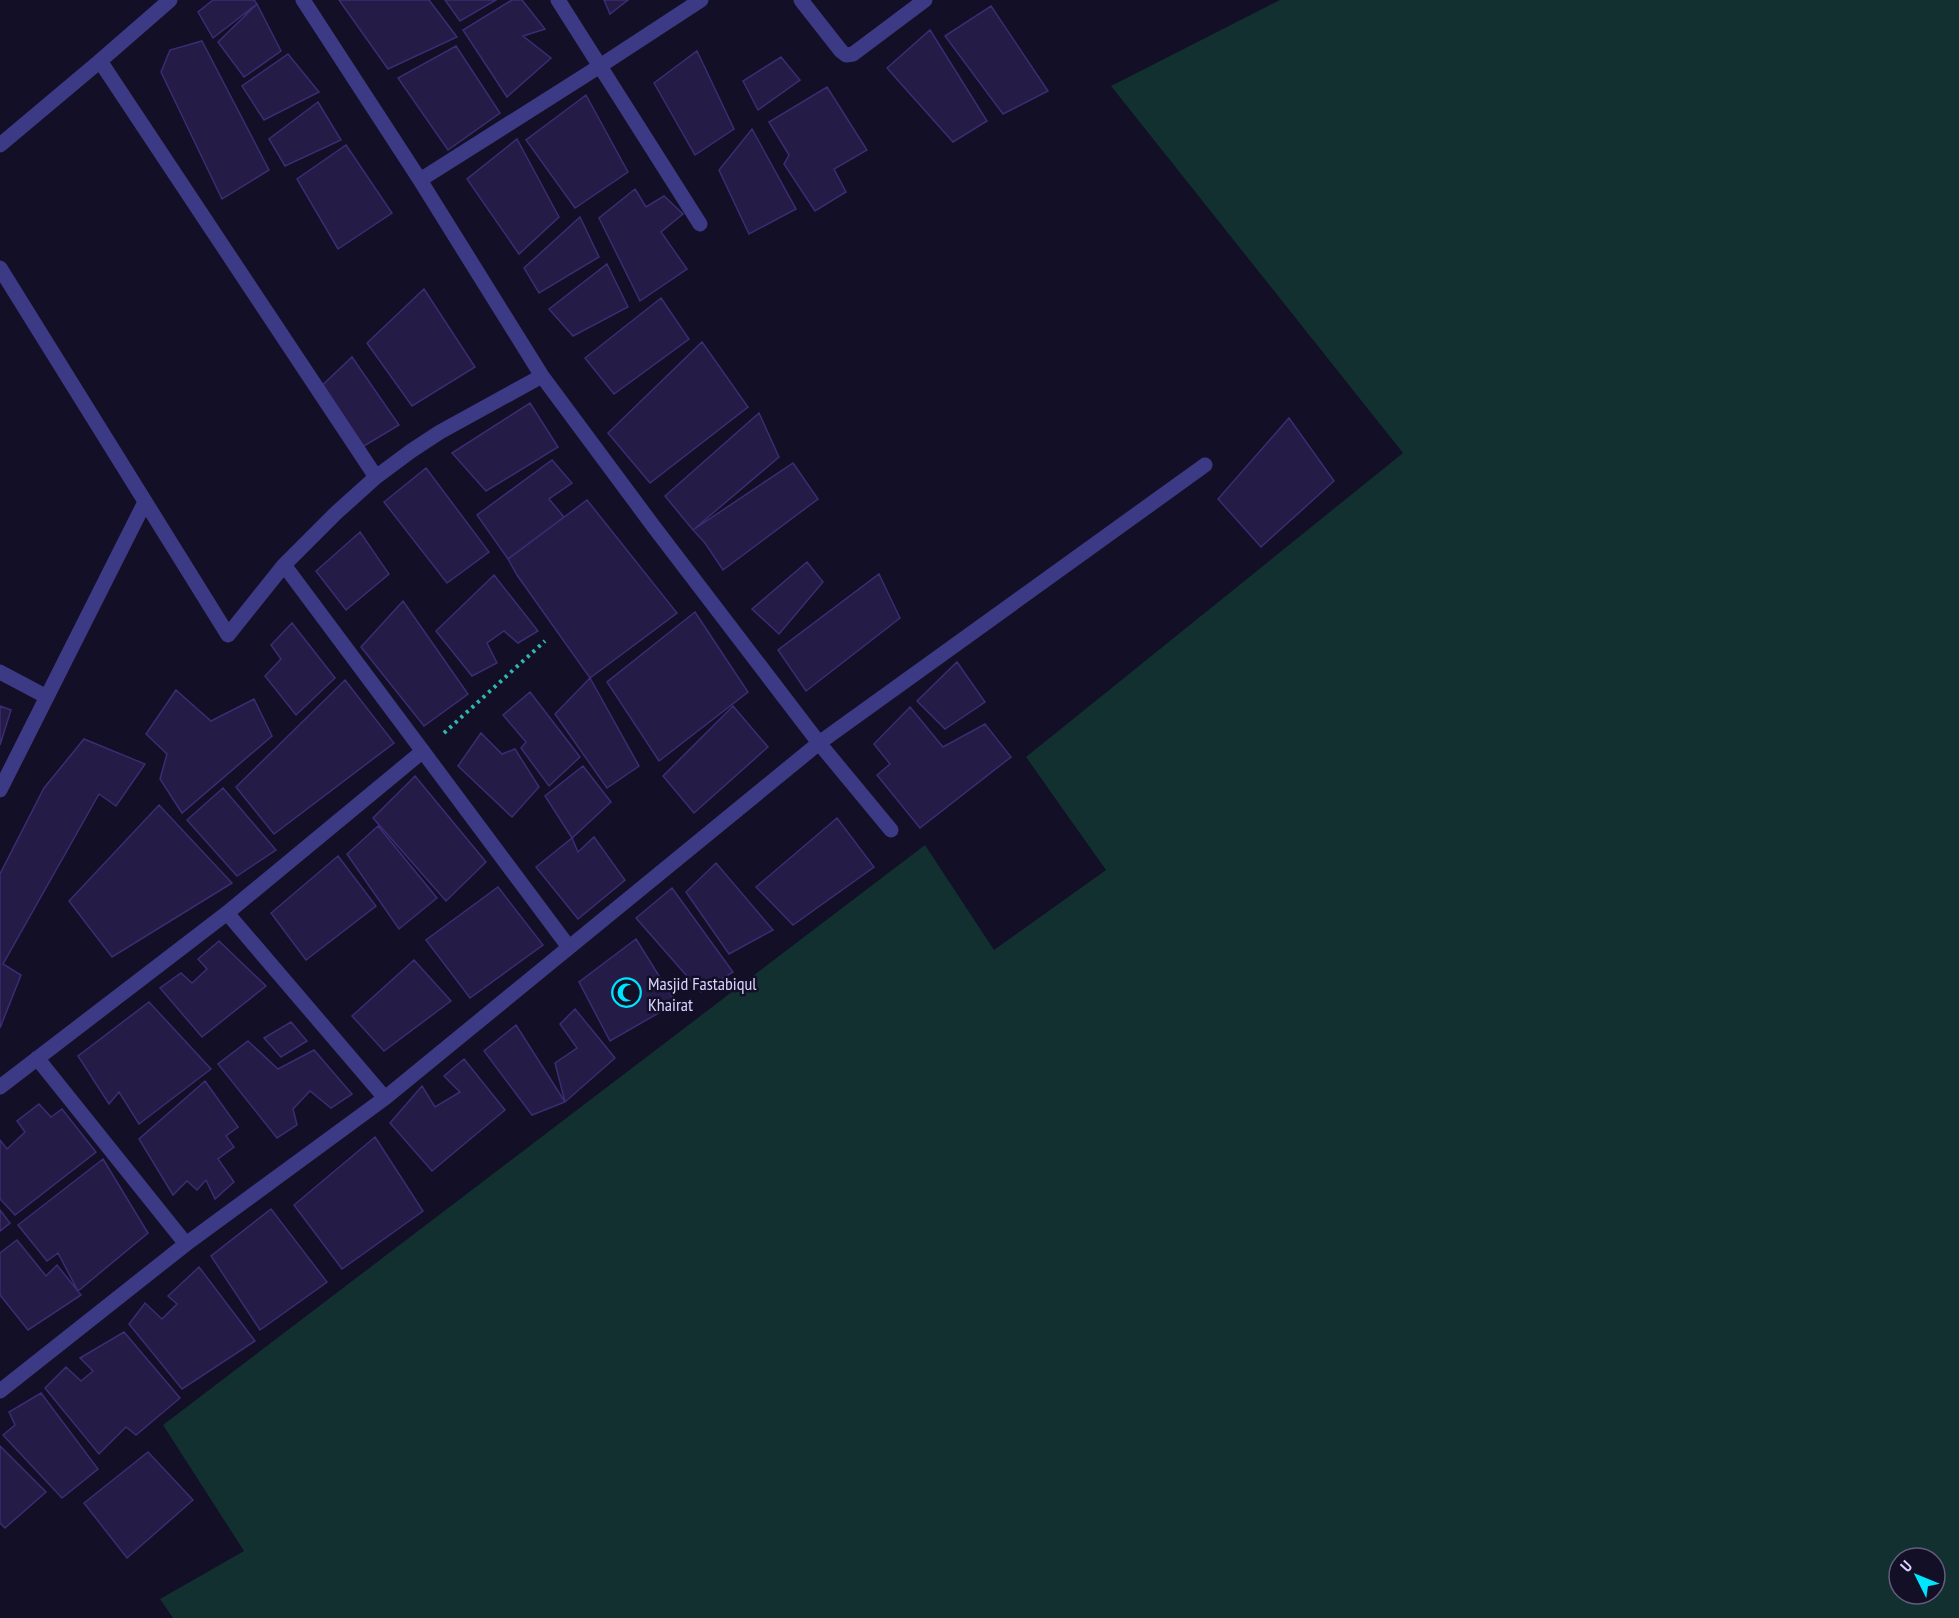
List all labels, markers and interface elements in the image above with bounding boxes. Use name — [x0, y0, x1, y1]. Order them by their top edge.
place label: Masjid Fastabiqul Khairat — [648, 972, 757, 1016]
mosque icon: Masjid Fastabiqul Khairat — [611, 977, 643, 1009]
north arrow — [1887, 1546, 1947, 1606]
text: U — [1896, 1556, 1916, 1576]

